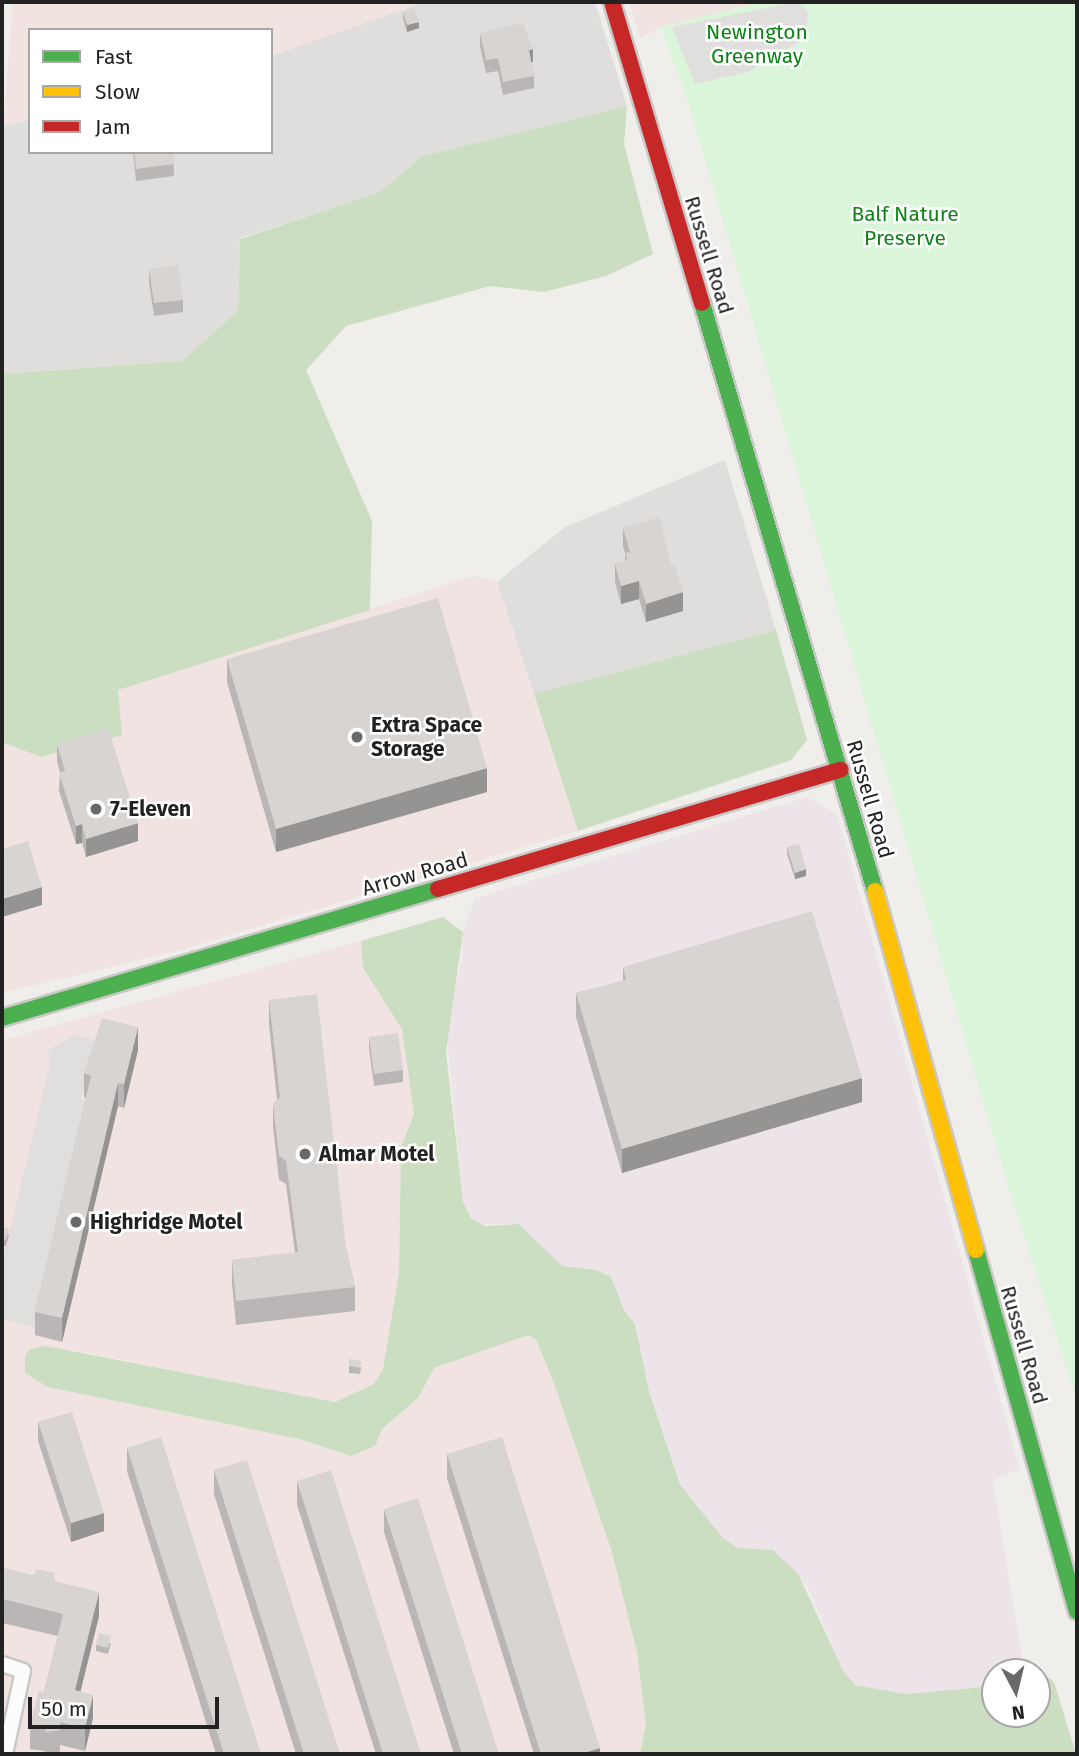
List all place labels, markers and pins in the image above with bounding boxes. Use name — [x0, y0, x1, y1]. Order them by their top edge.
place label: Extra Space Storage — [371, 712, 482, 762]
marker: Extra Space Storage — [349, 729, 365, 745]
place label: 7-Eleven — [110, 796, 191, 822]
marker: 7-Eleven — [88, 801, 104, 817]
place label: Almar Motel — [319, 1141, 435, 1167]
marker: Almar Motel — [297, 1146, 313, 1162]
place label: Highridge Motel — [90, 1209, 243, 1235]
marker: Highridge Motel — [68, 1214, 84, 1230]

